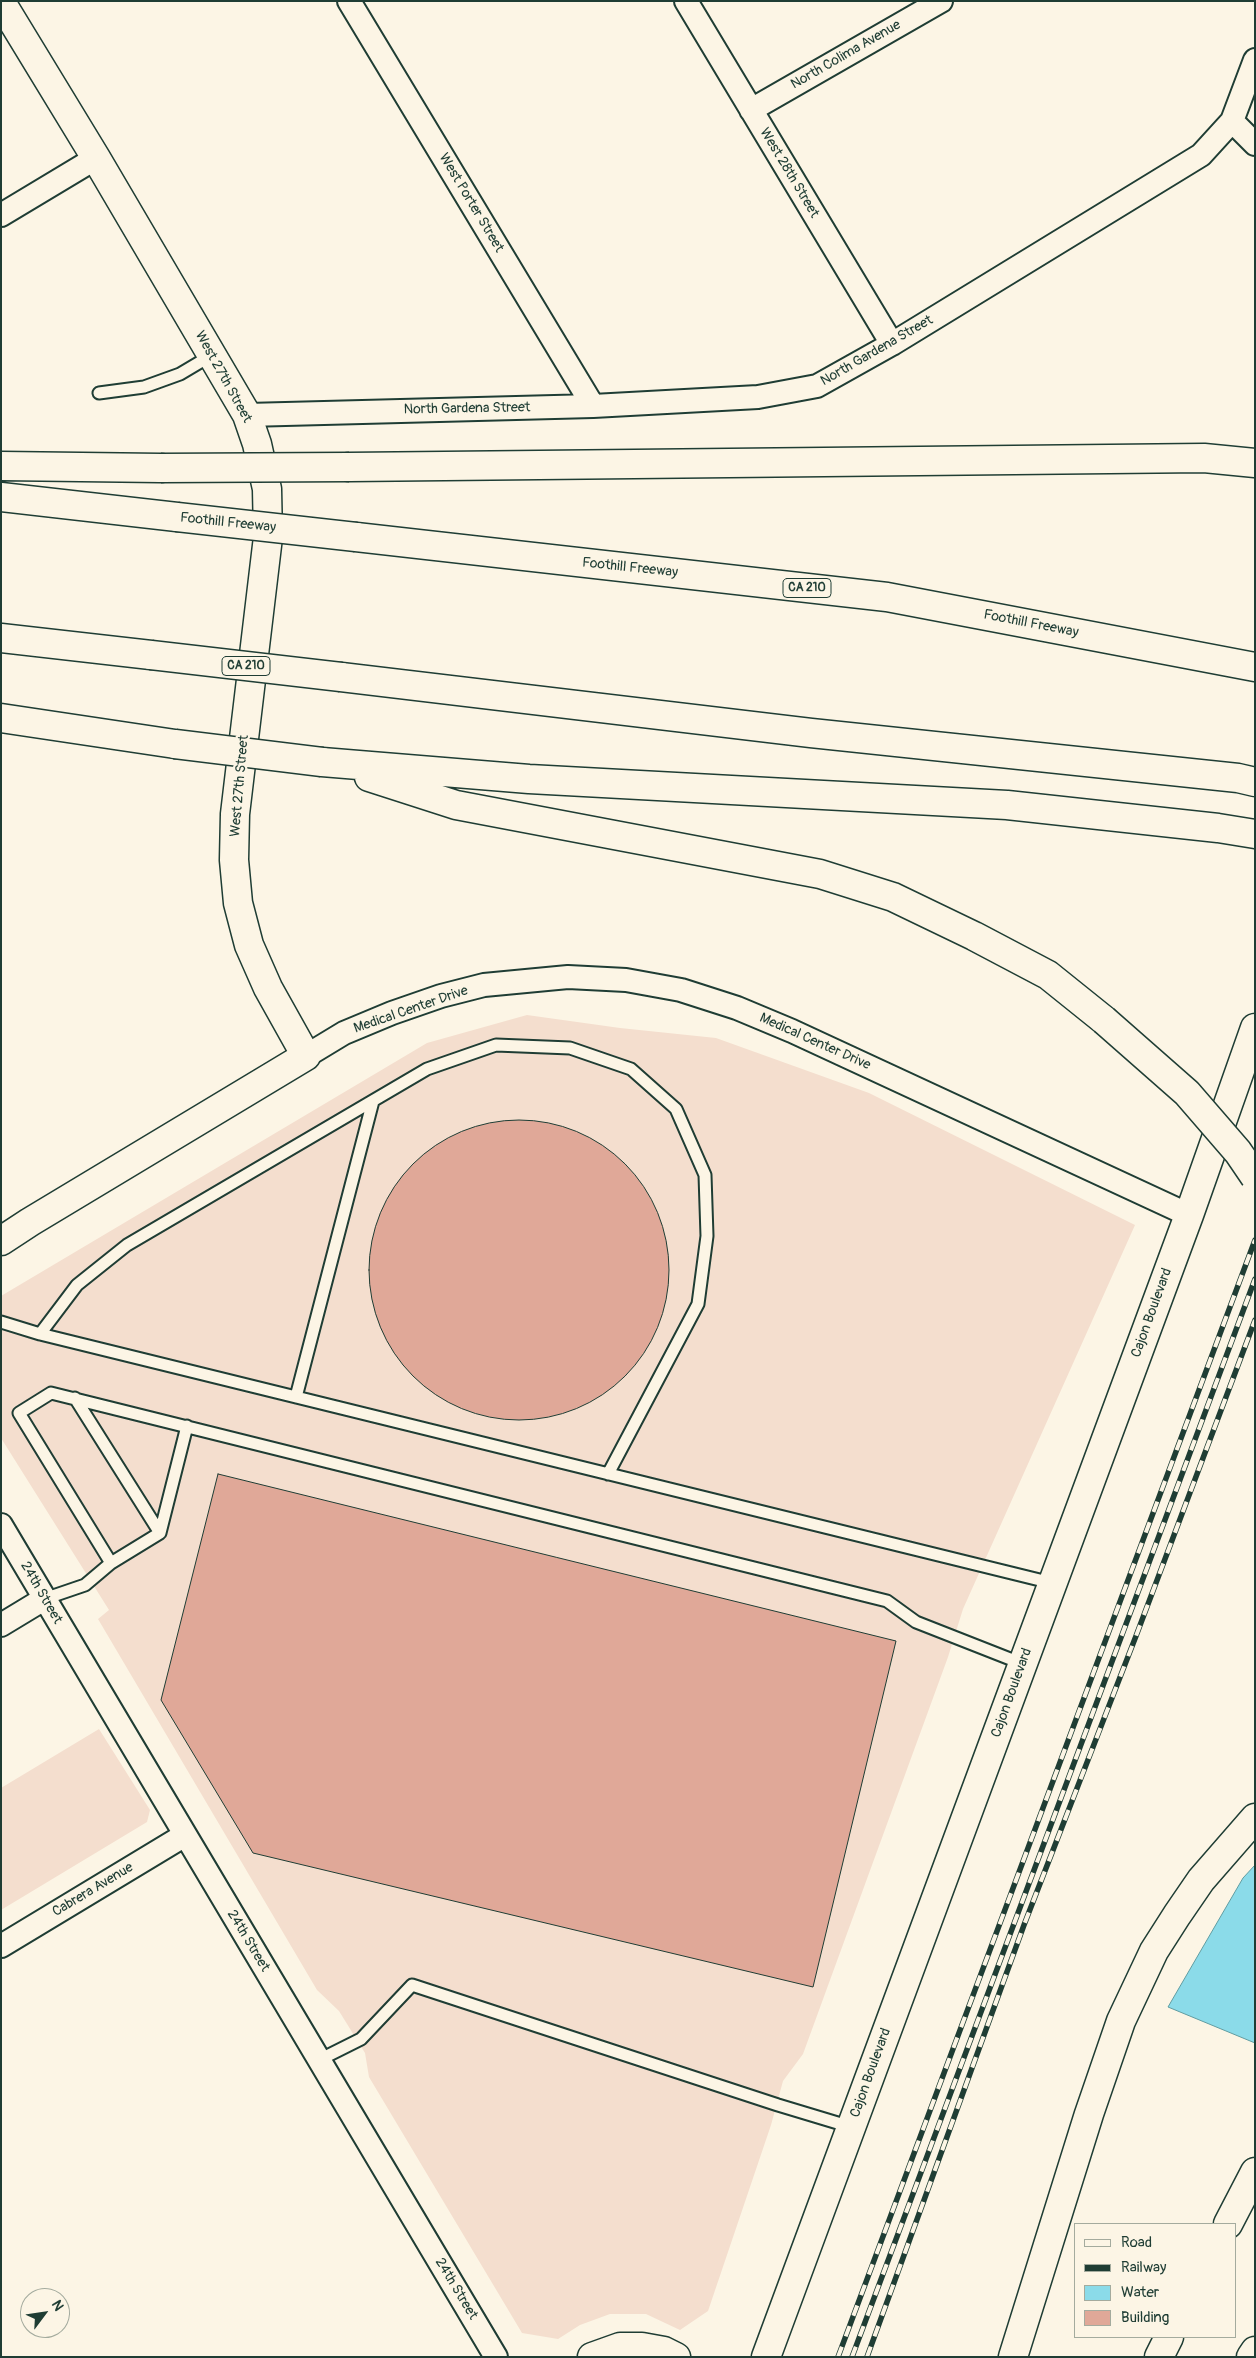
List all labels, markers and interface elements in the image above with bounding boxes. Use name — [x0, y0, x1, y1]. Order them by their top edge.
street label: North Colima Avenue — [788, 17, 904, 93]
street label: West 28th Street — [756, 125, 822, 221]
street label: West Porter Street — [435, 150, 507, 256]
street label: North Gardena Street — [818, 312, 936, 390]
street label: West 27th Street — [191, 328, 255, 426]
street label: North Gardena Street — [403, 399, 531, 419]
street label: Foothill Freeway — [179, 510, 277, 536]
street label: Foothill Freeway — [581, 555, 679, 581]
road number: CA 210 — [783, 578, 831, 598]
street label: Foothill Freeway — [982, 607, 1080, 641]
road number: CA 210 — [222, 656, 270, 676]
street label: West 27th Street — [227, 734, 253, 838]
street label: Medical Center Drive — [352, 983, 470, 1037]
street label: Medical Center Drive — [757, 1010, 873, 1074]
street label: Cajon Boulevard — [1128, 1266, 1176, 1360]
street label: 24th Street — [16, 1559, 66, 1627]
street label: Cajon Boulevard — [988, 1646, 1036, 1740]
street label: Cabrera Avenue — [50, 1859, 136, 1921]
street label: 24th Street — [223, 1907, 273, 1975]
street label: Cajon Boulevard — [847, 2026, 895, 2120]
legend — [1074, 2223, 1236, 2338]
text: Road — [1121, 2233, 1152, 2252]
street label: 24th Street — [431, 2255, 481, 2323]
text: Railway — [1121, 2258, 1166, 2277]
text: Water — [1121, 2283, 1159, 2302]
north arrow — [20, 2288, 70, 2338]
text: N — [48, 2297, 67, 2314]
text: Building — [1121, 2308, 1169, 2327]

